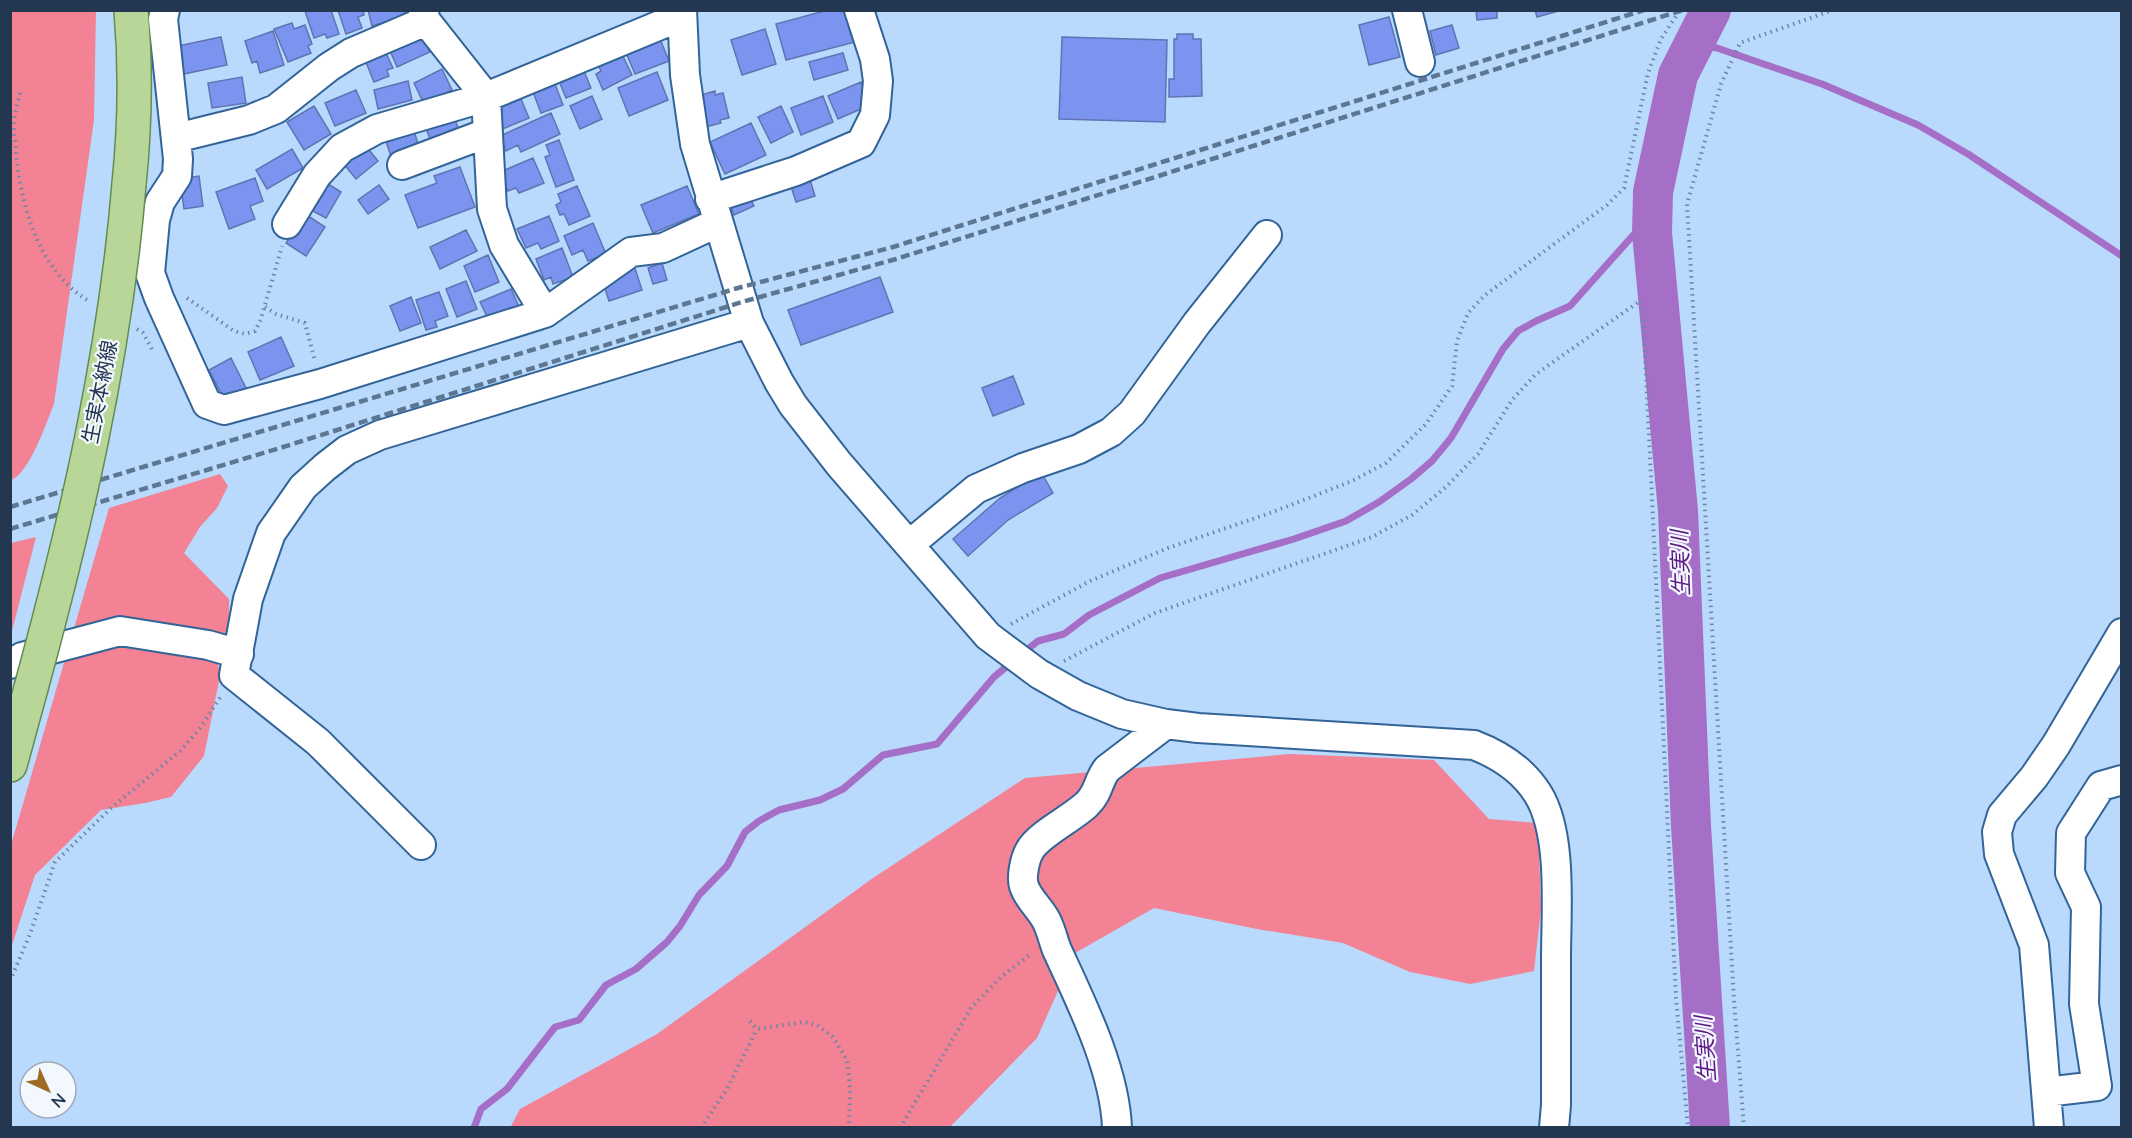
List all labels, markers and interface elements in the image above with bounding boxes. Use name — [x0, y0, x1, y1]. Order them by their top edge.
street label: 生実本納線 — [76, 338, 121, 446]
water label: 生実川 — [1665, 528, 1694, 596]
water label: 生実川 — [1689, 1013, 1720, 1083]
north arrow — [18, 1060, 78, 1120]
text: N — [48, 1090, 70, 1112]

